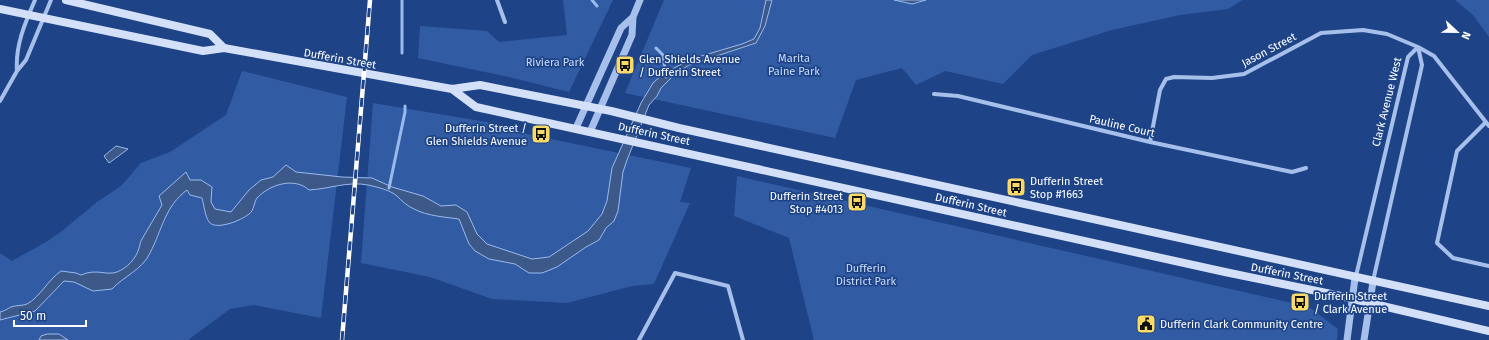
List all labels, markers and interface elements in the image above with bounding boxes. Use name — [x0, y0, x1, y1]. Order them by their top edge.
north arrow — [1437, 12, 1477, 52]
street label: Jason Street — [1239, 30, 1299, 70]
text: N — [1458, 30, 1473, 41]
street label: Dufferin Street — [303, 46, 377, 72]
park label: Marita Paine Park — [768, 52, 820, 78]
place label: Glen Shields Avenue / Dufferin Street — [639, 53, 740, 79]
bus stop icon: Glen Shields Avenue / Dufferin Street — [614, 54, 636, 76]
park label: Riviera Park — [526, 56, 585, 69]
street label: Clark Avenue West — [1370, 56, 1404, 148]
street label: Pauline Court — [1088, 112, 1156, 140]
street label: Dufferin Street — [617, 120, 691, 148]
place label: Dufferin Street / Glen Shields Avenue — [426, 122, 527, 148]
bus stop icon: Dufferin Street / Glen Shields Avenue — [530, 123, 552, 145]
place label: Dufferin Street Stop #1663 — [1030, 175, 1103, 201]
bus stop icon: Dufferin Street Stop #1663 — [1005, 176, 1027, 198]
place label: Dufferin Street Stop #4013 — [770, 190, 843, 216]
street label: Dufferin Street — [934, 190, 1008, 220]
bus stop icon: Dufferin Street Stop #4013 — [846, 191, 868, 213]
street label: Dufferin Street — [1250, 261, 1324, 287]
park label: Dufferin District Park — [836, 262, 897, 288]
place label: Dufferin Street / Clark Avenue — [1314, 290, 1387, 316]
bus stop icon: Dufferin Street / Clark Avenue — [1289, 291, 1311, 313]
scale bar — [14, 302, 86, 328]
text: 50 m — [20, 309, 46, 323]
public building icon: Dufferin Clark Community Centre — [1135, 313, 1157, 335]
place label: Dufferin Clark Community Centre — [1160, 318, 1323, 331]

